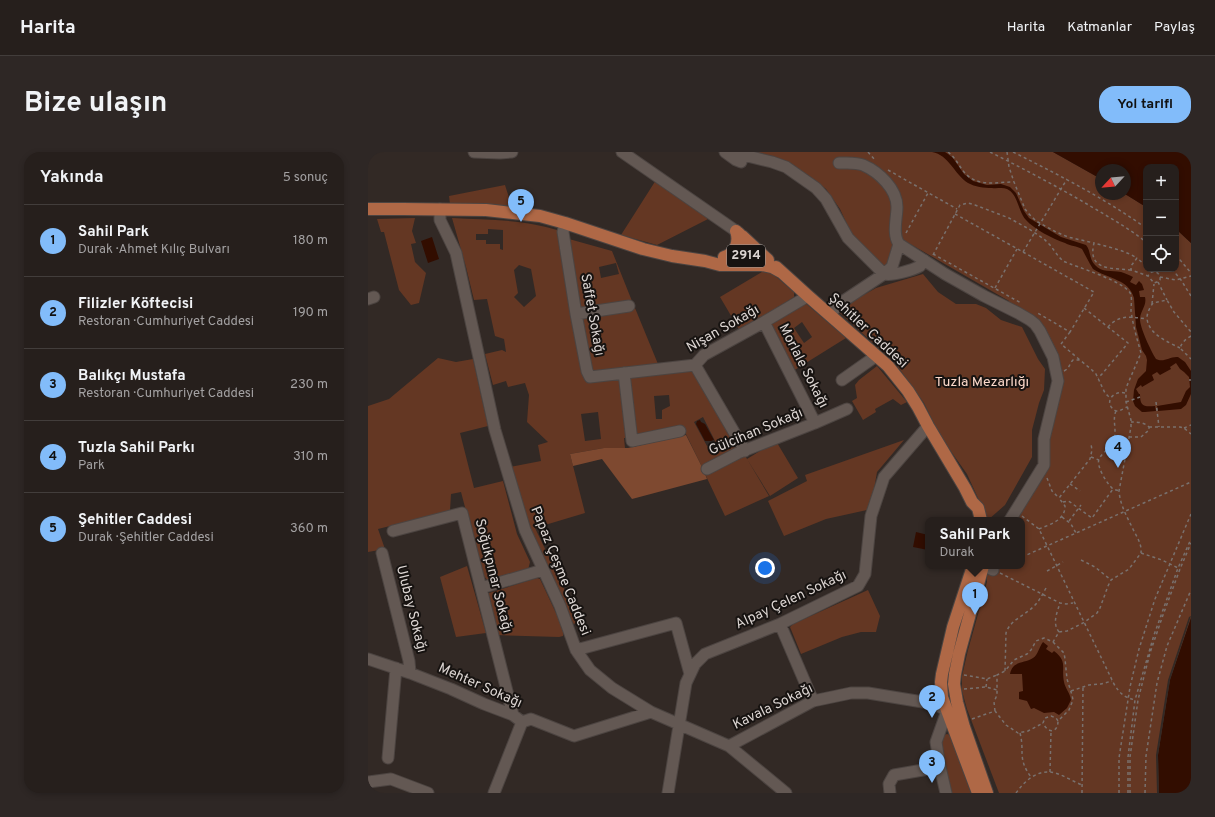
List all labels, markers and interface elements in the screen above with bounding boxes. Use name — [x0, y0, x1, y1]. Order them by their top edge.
text: Harita — [20, 16, 76, 40]
text: Harita — [1007, 19, 1045, 36]
text: Katmanlar — [1067, 19, 1132, 36]
text: Paylaş — [1154, 19, 1195, 36]
text: Bize ulaşın — [24, 86, 167, 122]
button: Yol tarifi — [1099, 86, 1191, 123]
north arrow — [1095, 164, 1131, 200]
map controls — [1143, 164, 1179, 272]
button: + — [1143, 164, 1179, 200]
text: Yakında — [40, 167, 104, 189]
text: 5 sonuç — [283, 170, 328, 186]
pin: 5 — [508, 189, 534, 222]
button: − — [1143, 200, 1179, 236]
text: Sahil Park — [78, 223, 149, 242]
text: 1 — [50, 233, 56, 249]
text: 180 m — [293, 233, 328, 249]
button: locate — [1143, 236, 1179, 272]
text: Durak · Ahmet Kılıç Bulvarı — [78, 242, 230, 258]
road number: 2914 — [727, 245, 765, 267]
street label: Saffet Sokağı — [576, 273, 608, 357]
street label: Şehitler Caddesi — [825, 290, 911, 372]
text: Filizler Köftecisi — [78, 295, 193, 314]
street label: Nişan Sokağı — [684, 301, 762, 357]
text: 2 — [49, 305, 57, 321]
text: 190 m — [293, 305, 328, 321]
text: Restoran · Cumhuriyet Caddesi — [78, 314, 254, 330]
street label: Morlale Sokağı — [775, 321, 831, 411]
text: Balıkçı Mustafa — [78, 367, 186, 386]
park label: Tuzla Mezarlığı — [935, 374, 1029, 391]
text: 3 — [49, 377, 57, 393]
text: 230 m — [290, 377, 328, 393]
text: Restoran · Cumhuriyet Caddesi — [78, 386, 254, 402]
street label: Gülcihan Sokağı — [706, 405, 806, 459]
pin: 4 — [1105, 435, 1131, 468]
text: Tuzla Sahil Parkı — [78, 439, 195, 458]
text: 4 — [49, 449, 57, 465]
text: 310 m — [293, 449, 328, 465]
text: Park — [78, 458, 105, 474]
street label: Papaz Çeşme Caddesi — [526, 504, 594, 638]
text: Şehitler Caddesi — [78, 511, 192, 530]
street label: Soğukpınar Sokağı — [471, 517, 515, 635]
popup — [925, 517, 1025, 569]
text: 5 — [49, 521, 57, 537]
text: 360 m — [290, 521, 328, 537]
text: Sahil Park — [939, 526, 1011, 545]
text: Durak · Şehitler Caddesi — [78, 530, 214, 546]
text: Durak — [939, 545, 974, 561]
your location — [755, 558, 775, 578]
street label: Ulubay Sokağı — [392, 564, 430, 654]
street label: Alpay Çelen Sokağı — [733, 567, 849, 633]
pin: 1 — [962, 582, 988, 615]
street label: Mehter Sokağı — [435, 660, 525, 712]
street label: Kavala Sokağı — [730, 680, 816, 734]
pin: 2 — [919, 685, 945, 718]
pin: 3 — [919, 750, 945, 783]

